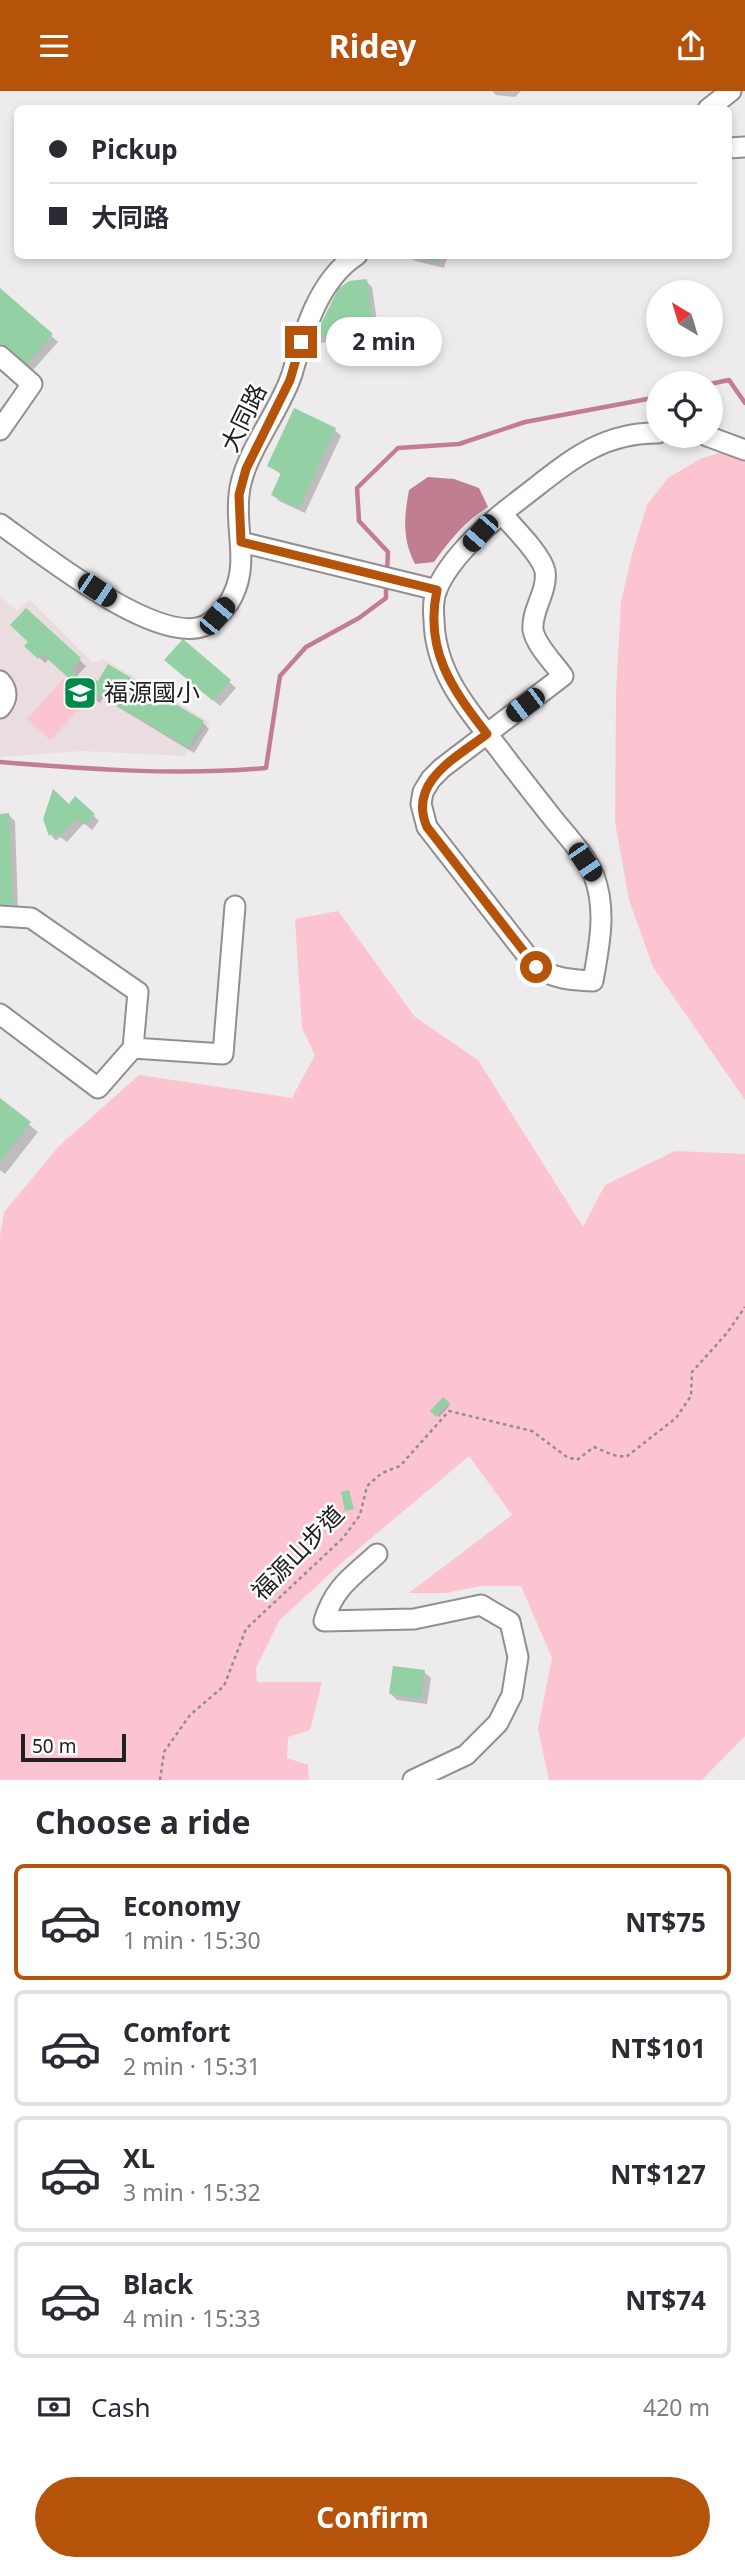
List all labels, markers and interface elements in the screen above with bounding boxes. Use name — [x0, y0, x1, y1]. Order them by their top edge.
text: Ridey — [329, 24, 416, 67]
icon: menu — [35, 27, 73, 65]
icon: share — [672, 27, 710, 65]
text: Pickup — [91, 131, 178, 167]
text: 大同路 — [91, 199, 169, 235]
north arrow — [646, 280, 723, 357]
map controls — [646, 280, 723, 448]
callout: 2 min — [326, 317, 441, 367]
text: 2 min — [352, 325, 416, 357]
route end — [285, 326, 317, 358]
button: locate — [646, 371, 723, 448]
street label: 大同路 — [212, 378, 273, 457]
car — [459, 510, 502, 556]
car — [74, 570, 121, 610]
car — [196, 593, 239, 639]
school or university icon: 福源國小 — [61, 674, 99, 712]
place label: 福源國小 — [104, 675, 200, 708]
car — [502, 684, 549, 726]
car — [565, 839, 606, 885]
route start — [520, 951, 552, 983]
street label: 福源山步道 — [243, 1497, 350, 1607]
scale bar — [21, 1731, 126, 1763]
text: 50 m — [32, 1733, 76, 1759]
text: Choose a ride — [35, 1800, 251, 1843]
text: Economy — [123, 1888, 241, 1924]
icon: car — [39, 1891, 102, 1954]
text: NT$75 — [625, 1904, 706, 1940]
text: 1 min · 15:30 — [123, 1924, 261, 1956]
text: Comfort — [123, 2014, 231, 2050]
icon: car — [39, 2017, 102, 2080]
text: NT$101 — [610, 2030, 706, 2066]
text: 2 min · 15:31 — [123, 2050, 261, 2082]
text: XL — [123, 2140, 155, 2176]
icon: car — [39, 2143, 102, 2206]
text: NT$127 — [610, 2156, 706, 2192]
text: 3 min · 15:32 — [123, 2176, 261, 2208]
text: Black — [123, 2266, 193, 2302]
icon: car — [39, 2269, 102, 2332]
text: NT$74 — [625, 2282, 706, 2318]
text: 4 min · 15:33 — [123, 2302, 261, 2334]
icon: cash — [35, 2388, 73, 2426]
text: Cash — [91, 2389, 151, 2425]
text: 420 m — [643, 2391, 710, 2423]
button: Confirm — [35, 2477, 710, 2557]

